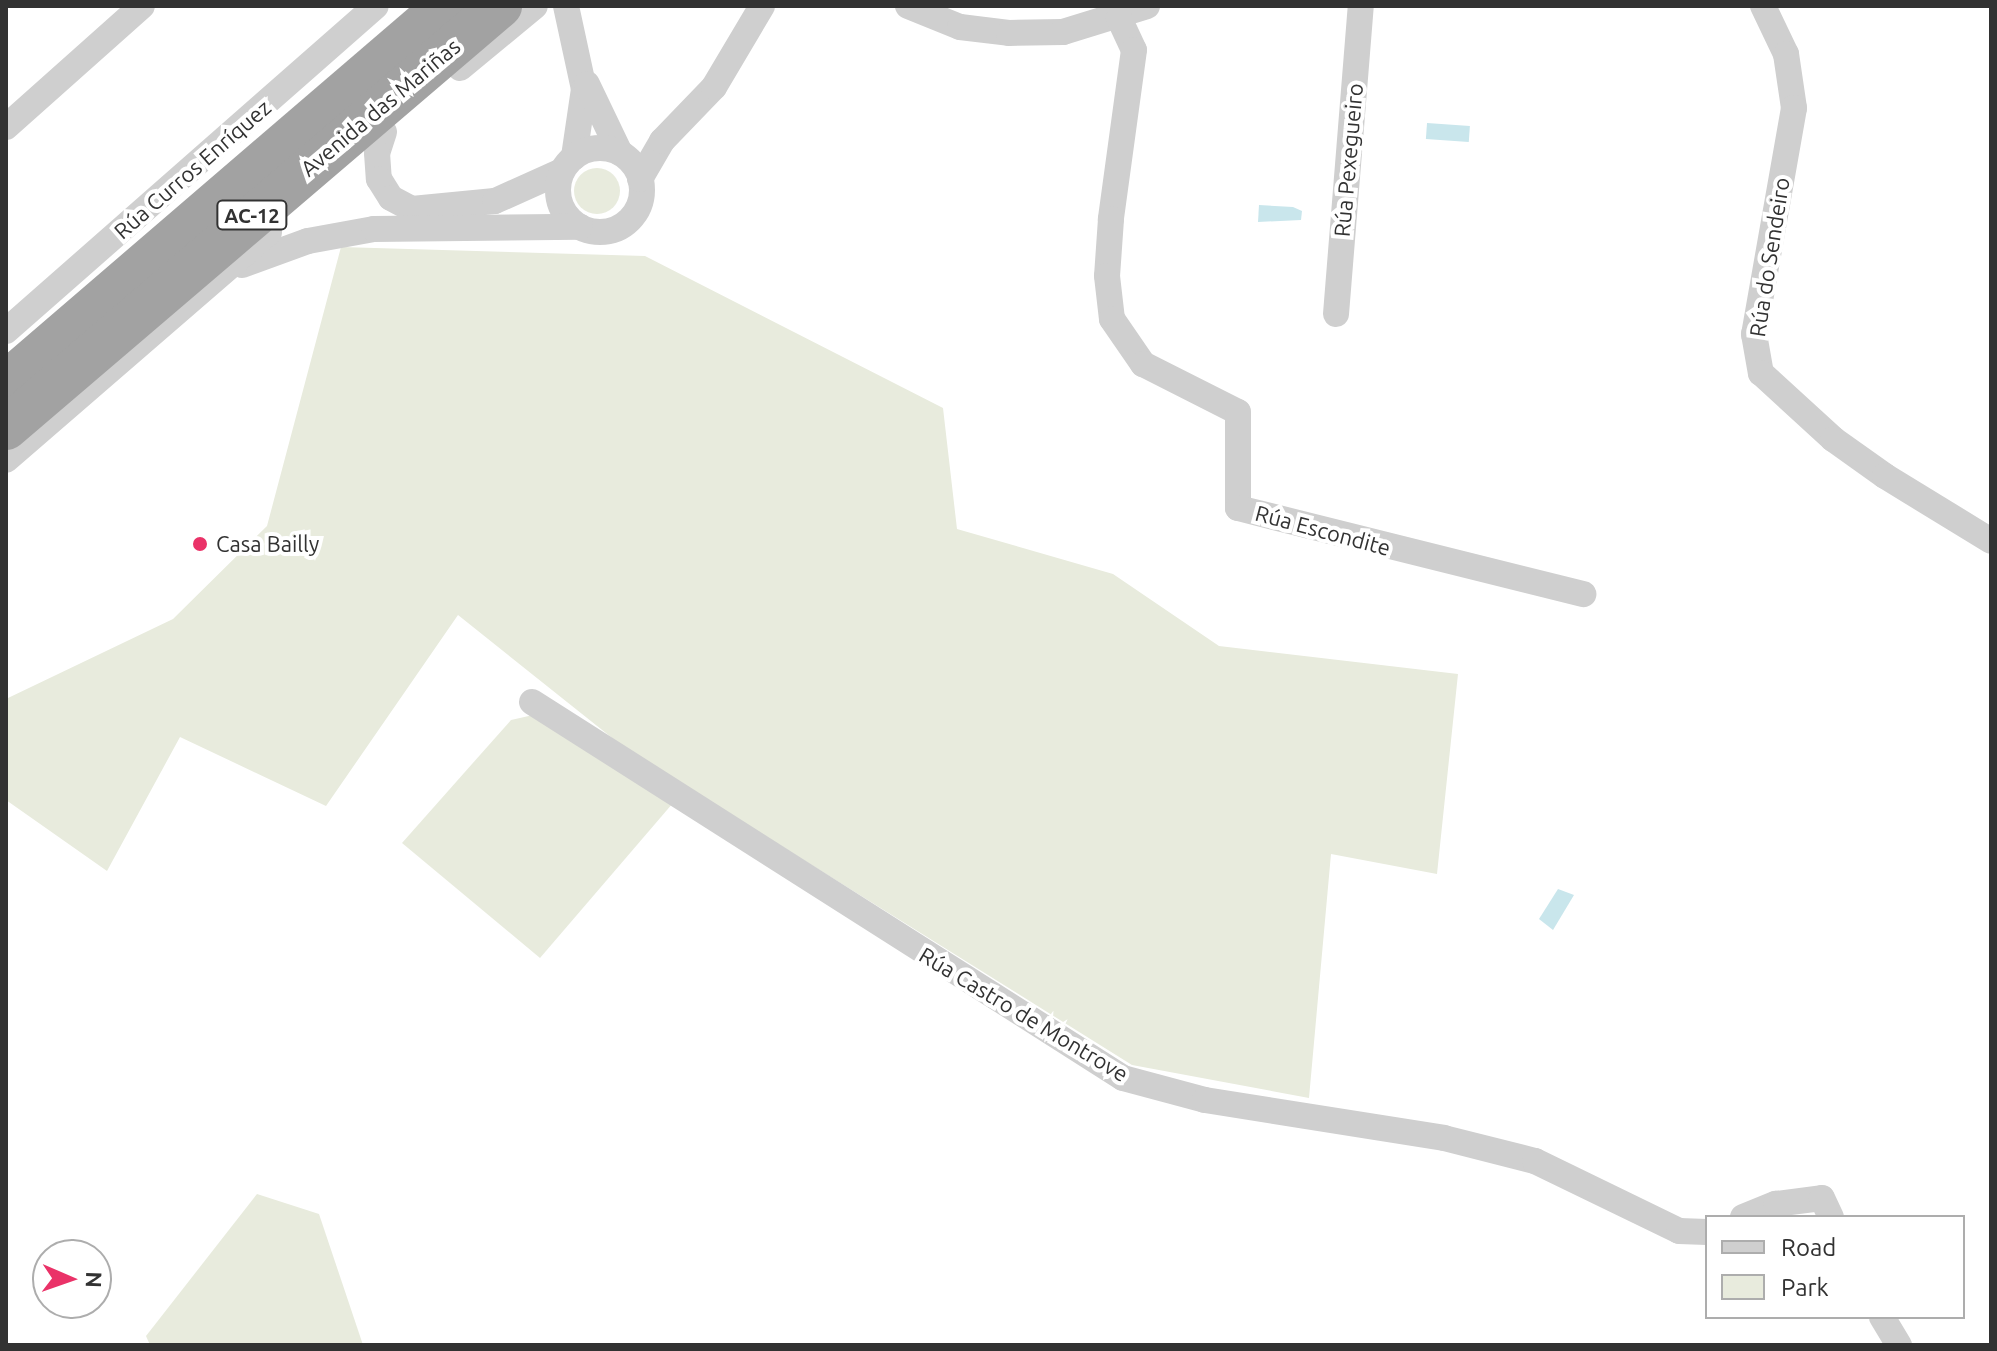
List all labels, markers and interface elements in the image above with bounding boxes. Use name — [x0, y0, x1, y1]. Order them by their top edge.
street label: Avenida das Mariñas — [295, 33, 465, 181]
street label: Rúa Pexegueiro — [1328, 82, 1368, 238]
street label: Rúa Curros Enríquez — [108, 94, 276, 244]
street label: Rúa do Sendeiro — [1743, 175, 1795, 339]
road number: AC-12 — [216, 199, 288, 231]
street label: Rúa Escondite — [1252, 499, 1394, 561]
place label: Casa Bailly — [216, 531, 319, 557]
marker: Casa Bailly — [191, 535, 209, 553]
street label: Rúa Castro de Montrove — [915, 941, 1133, 1087]
legend — [1705, 1215, 1965, 1319]
text: Road — [1781, 1234, 1836, 1261]
north arrow — [32, 1239, 112, 1319]
text: N — [82, 1271, 107, 1288]
text: Park — [1781, 1274, 1829, 1301]

